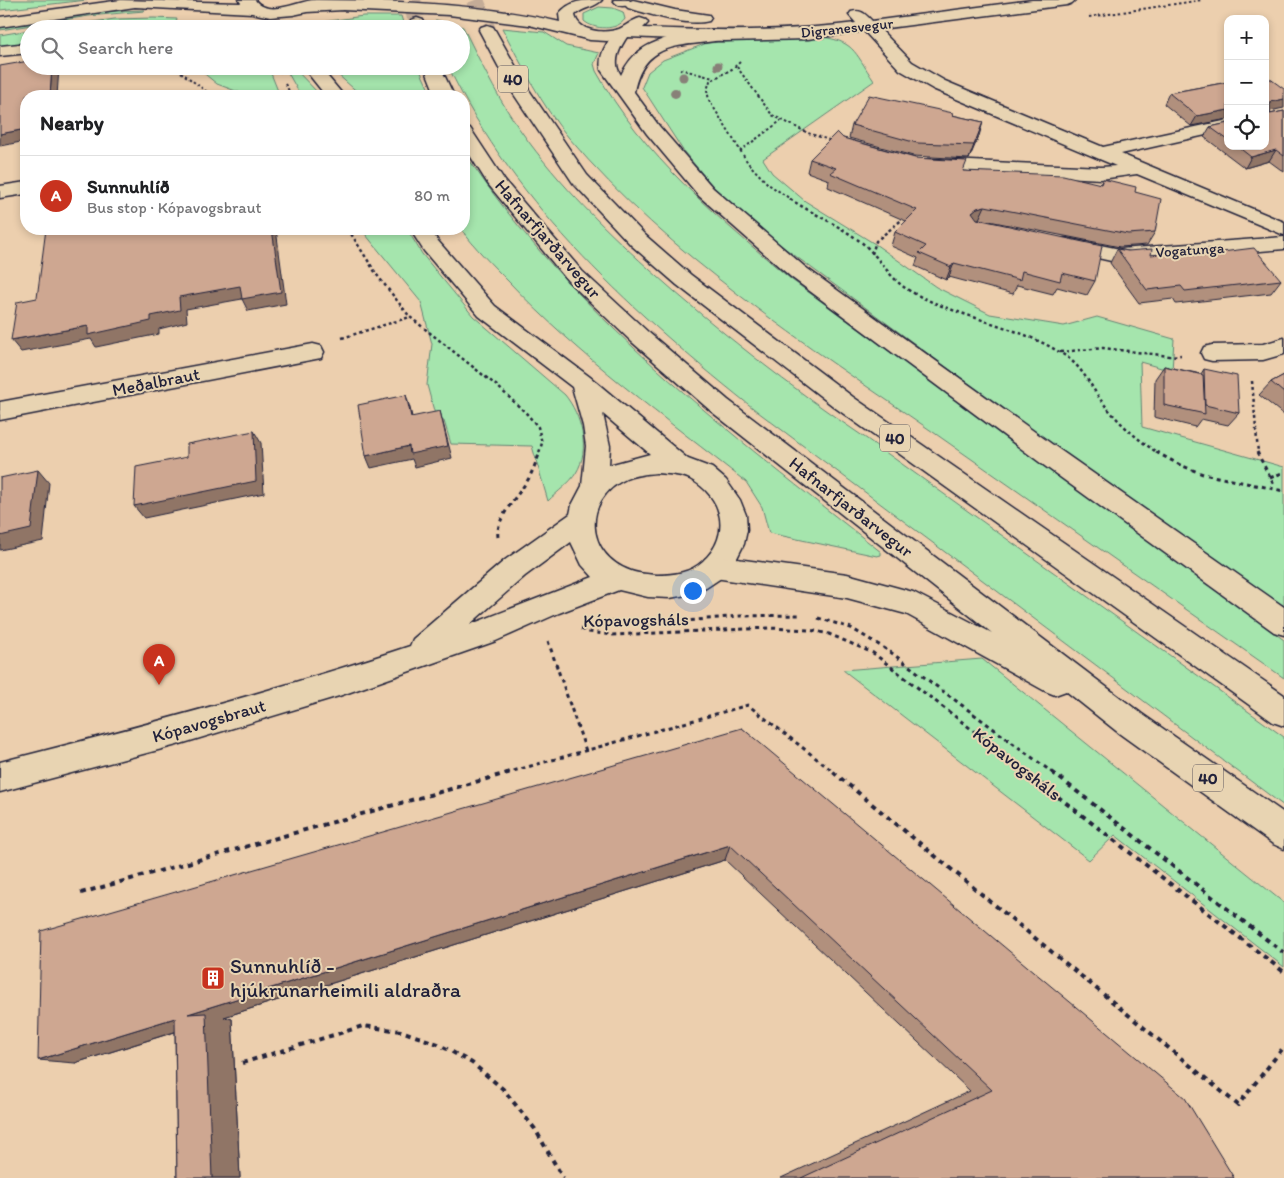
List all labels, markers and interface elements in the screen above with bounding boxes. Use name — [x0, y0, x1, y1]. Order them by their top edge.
street label: Digranesvegur — [800, 14, 894, 42]
map controls — [1224, 15, 1269, 150]
button: + — [1224, 15, 1269, 60]
search box — [20, 20, 470, 75]
icon: search — [38, 34, 66, 62]
text: Search here — [78, 36, 173, 59]
button: − — [1224, 60, 1269, 105]
road number: 40 — [498, 66, 528, 92]
button: locate — [1224, 105, 1269, 150]
text: Nearby — [40, 110, 104, 135]
text: Sunnuhlíð — [87, 175, 170, 198]
street label: Hafnarfjarðarvegur — [490, 175, 606, 304]
text: A — [51, 186, 61, 205]
text: 80 m — [414, 186, 450, 205]
text: Bus stop · Kópavogsbraut — [87, 198, 262, 217]
street label: Vogatunga — [1155, 239, 1225, 261]
street label: Meðalbraut — [110, 363, 202, 401]
road number: 40 — [880, 424, 910, 452]
street label: Hafnarfjarðarvegur — [785, 452, 918, 563]
your location — [680, 578, 706, 604]
street label: Kópavogsháls — [583, 608, 689, 632]
pin: A — [143, 644, 175, 685]
street label: Kópavogsbraut — [150, 694, 268, 748]
street label: Kópavogsháls — [968, 723, 1066, 805]
road number: 40 — [1193, 764, 1223, 791]
place label: Sunnuhlíð - hjúkrunarheimili aldraðra — [230, 953, 461, 1002]
building icon: Sunnuhlíð - hjúkrunarheimili aldraðra — [200, 965, 226, 991]

